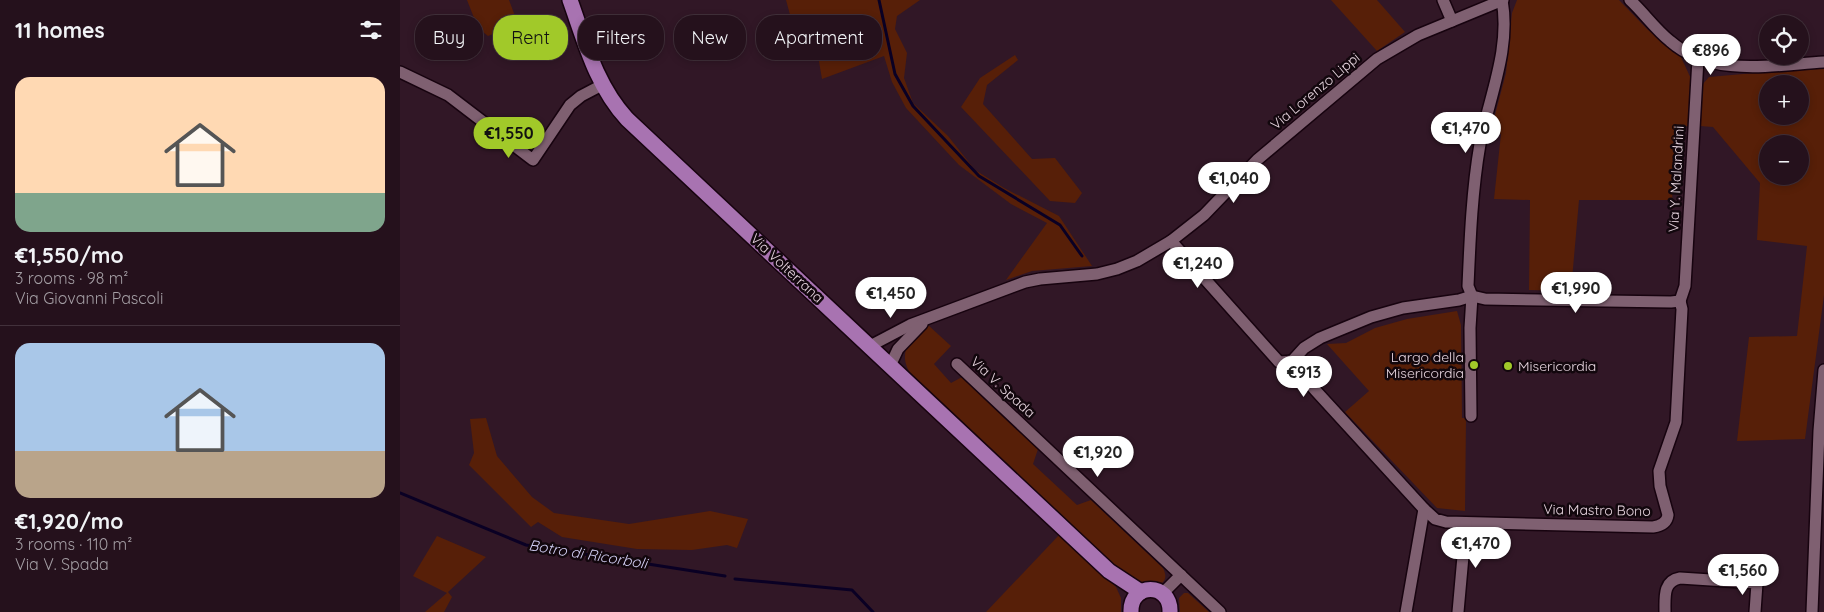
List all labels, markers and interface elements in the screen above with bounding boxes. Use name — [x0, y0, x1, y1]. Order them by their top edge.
chip: Buy — [415, 15, 483, 60]
chip: Rent — [493, 15, 568, 60]
chip: Filters — [578, 15, 664, 60]
chip: New — [674, 15, 746, 60]
chip: Apartment — [756, 15, 882, 60]
map controls — [1759, 15, 1809, 185]
button: locate — [1759, 15, 1809, 65]
icon: filters — [357, 16, 385, 44]
text: 11 homes — [15, 17, 105, 43]
pin: €896 — [1681, 34, 1741, 76]
text: €896 — [1693, 40, 1729, 60]
street label: Via Lorenzo Lippi — [1267, 48, 1363, 134]
button: + — [1759, 75, 1809, 125]
icon: home — [155, 110, 245, 200]
pin: €1,470 — [1425, 112, 1507, 154]
pin: €1,550 — [468, 116, 550, 159]
text: €1,470 — [1442, 118, 1490, 138]
text: €1,550 — [485, 123, 533, 143]
street label: Via Y. Malandrini — [1664, 125, 1688, 233]
button: − — [1759, 135, 1809, 185]
pin: €1,040 — [1193, 162, 1275, 204]
text: €1,040 — [1209, 168, 1259, 188]
street label: Via Volterrana — [747, 230, 827, 306]
text: €1,550/mo — [15, 242, 124, 268]
pin: €1,240 — [1157, 246, 1239, 289]
text: €1,240 — [1174, 253, 1223, 273]
text: 3 rooms · 98 m² — [15, 268, 128, 288]
pin: €1,990 — [1535, 272, 1617, 314]
pin: €1,450 — [850, 276, 932, 319]
text: €1,990 — [1552, 278, 1600, 298]
text: €1,450 — [866, 283, 916, 303]
text: Via Giovanni Pascoli — [15, 288, 163, 308]
place label: Largo della Misericordia — [1386, 348, 1464, 382]
street label: Via V. Spada — [967, 352, 1039, 422]
pin: €913 — [1274, 356, 1334, 398]
place label: Misericordia — [1518, 357, 1596, 375]
marker: Largo della Misericordia — [1468, 359, 1480, 371]
marker: Misericordia — [1502, 360, 1514, 372]
text: €913 — [1287, 362, 1321, 382]
icon: home — [155, 375, 245, 465]
pin: €1,920 — [1057, 436, 1139, 478]
text: €1,920 — [1074, 442, 1122, 462]
street label: Via Mastro Bono — [1543, 500, 1651, 520]
text: €1,920/mo — [15, 508, 123, 534]
pin: €1,470 — [1435, 526, 1517, 569]
text: €1,470 — [1452, 533, 1500, 553]
text: 3 rooms · 110 m² — [15, 534, 132, 554]
water label: Botro di Ricorboli — [527, 535, 650, 573]
text: Via V. Spada — [15, 554, 109, 574]
pin: €1,560 — [1702, 554, 1784, 596]
text: €1,560 — [1719, 560, 1767, 580]

